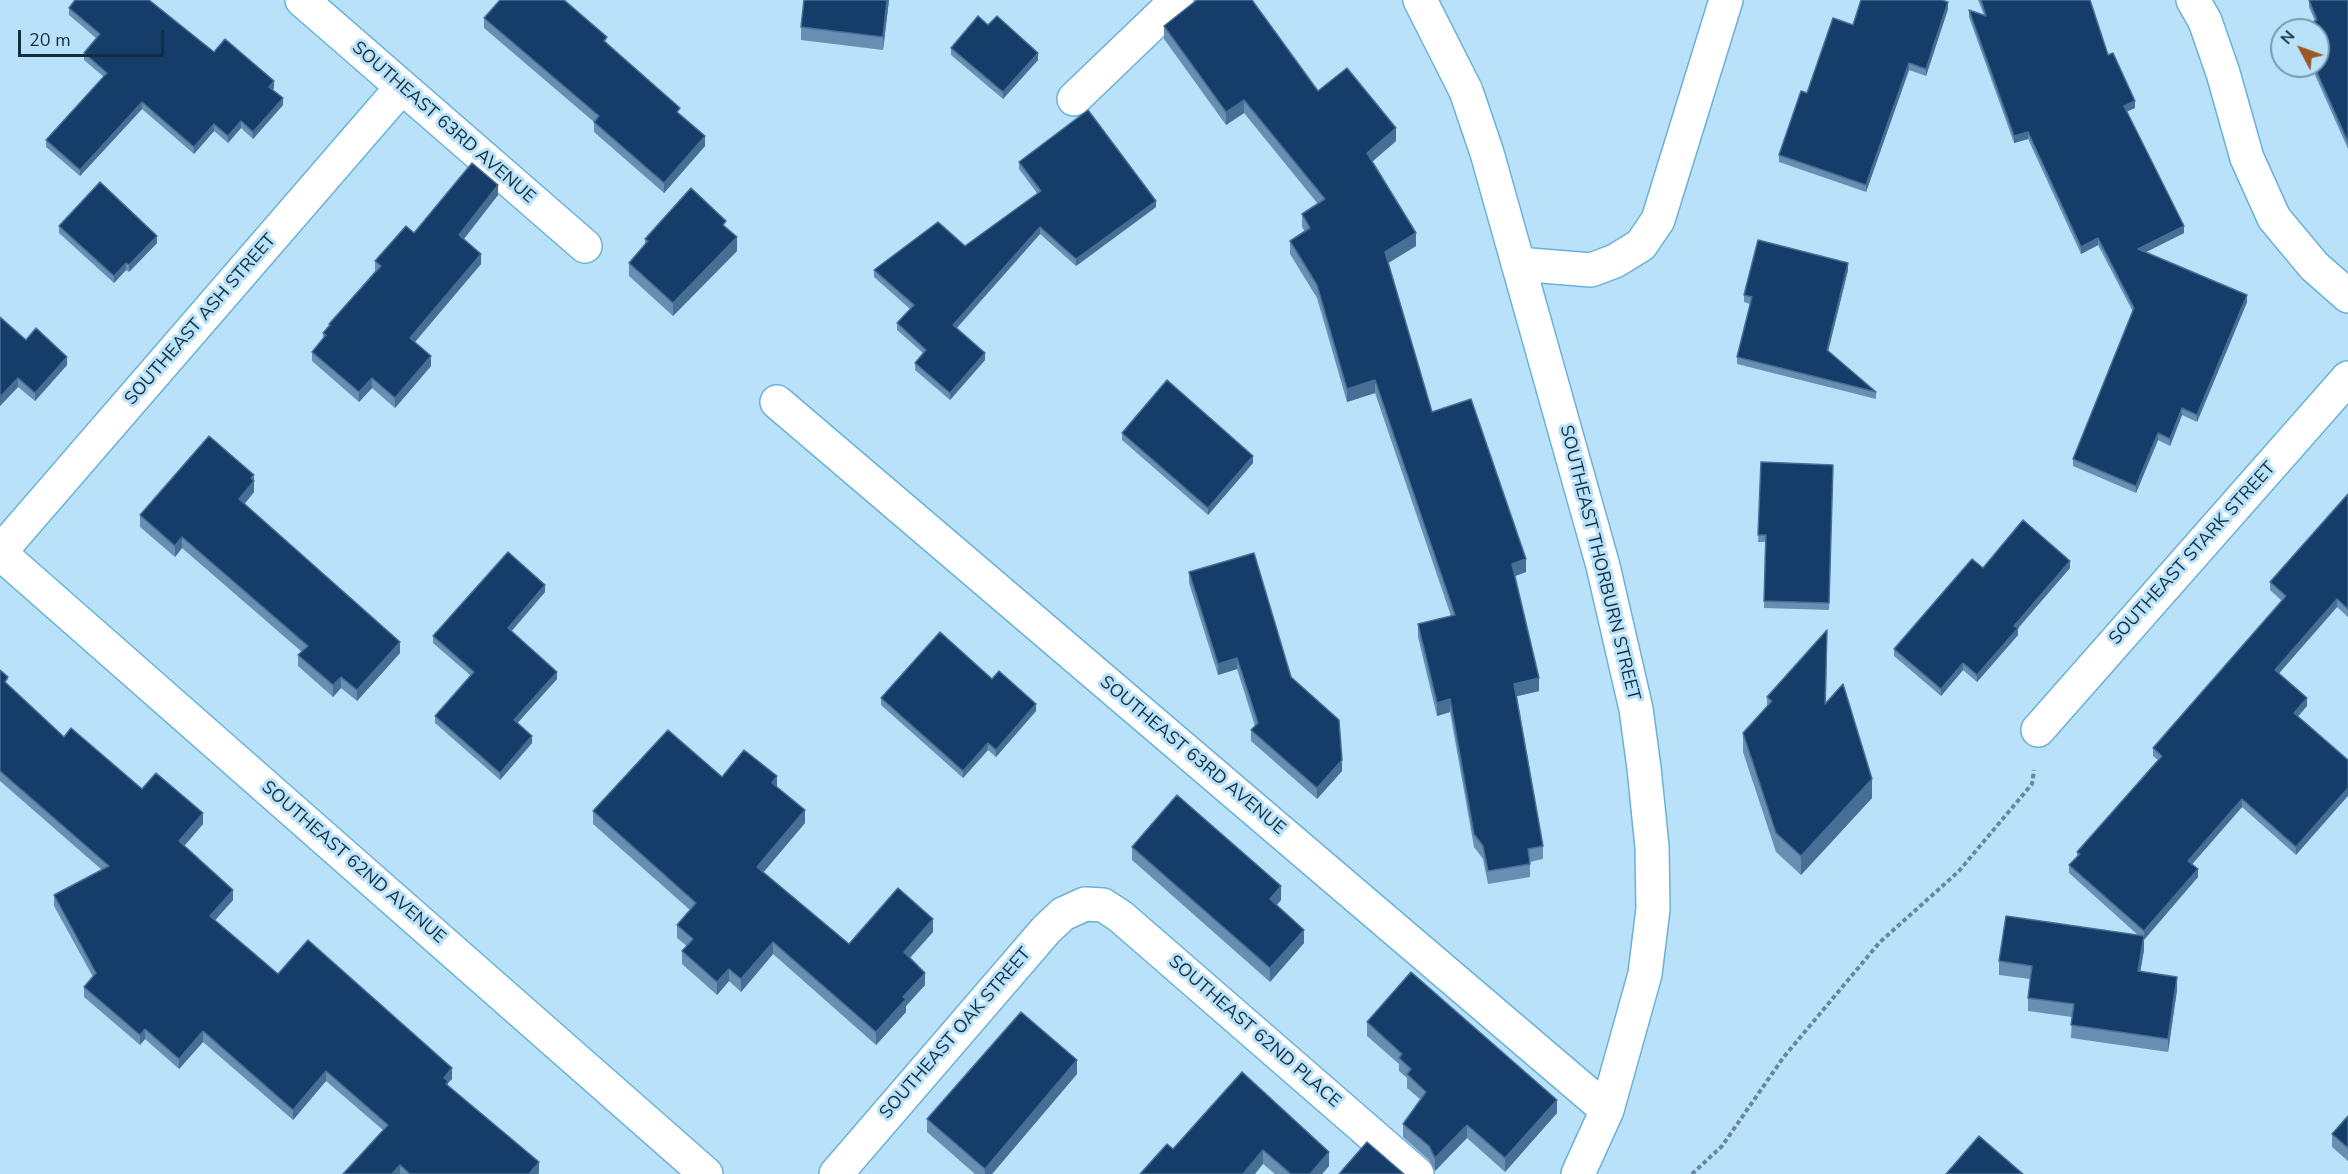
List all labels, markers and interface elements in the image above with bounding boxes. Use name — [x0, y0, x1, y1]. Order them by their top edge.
scale bar — [21, 18, 166, 56]
north arrow — [2270, 18, 2330, 78]
text: N — [2276, 26, 2300, 49]
text: 20 m — [29, 28, 71, 52]
street label: SOUTHEAST 63RD AVENUE — [347, 38, 539, 208]
street label: SOUTHEAST ASH STREET — [121, 230, 281, 410]
street label: SOUTHEAST THORBURN STREET — [1554, 423, 1644, 703]
street label: SOUTHEAST STARK STREET — [2105, 458, 2281, 650]
street label: SOUTHEAST 63RD AVENUE — [1095, 672, 1289, 840]
street label: SOUTHEAST 62ND AVENUE — [257, 777, 449, 949]
street label: SOUTHEAST OAK STREET — [876, 944, 1036, 1124]
street label: SOUTHEAST 62ND PLACE — [1163, 951, 1345, 1113]

